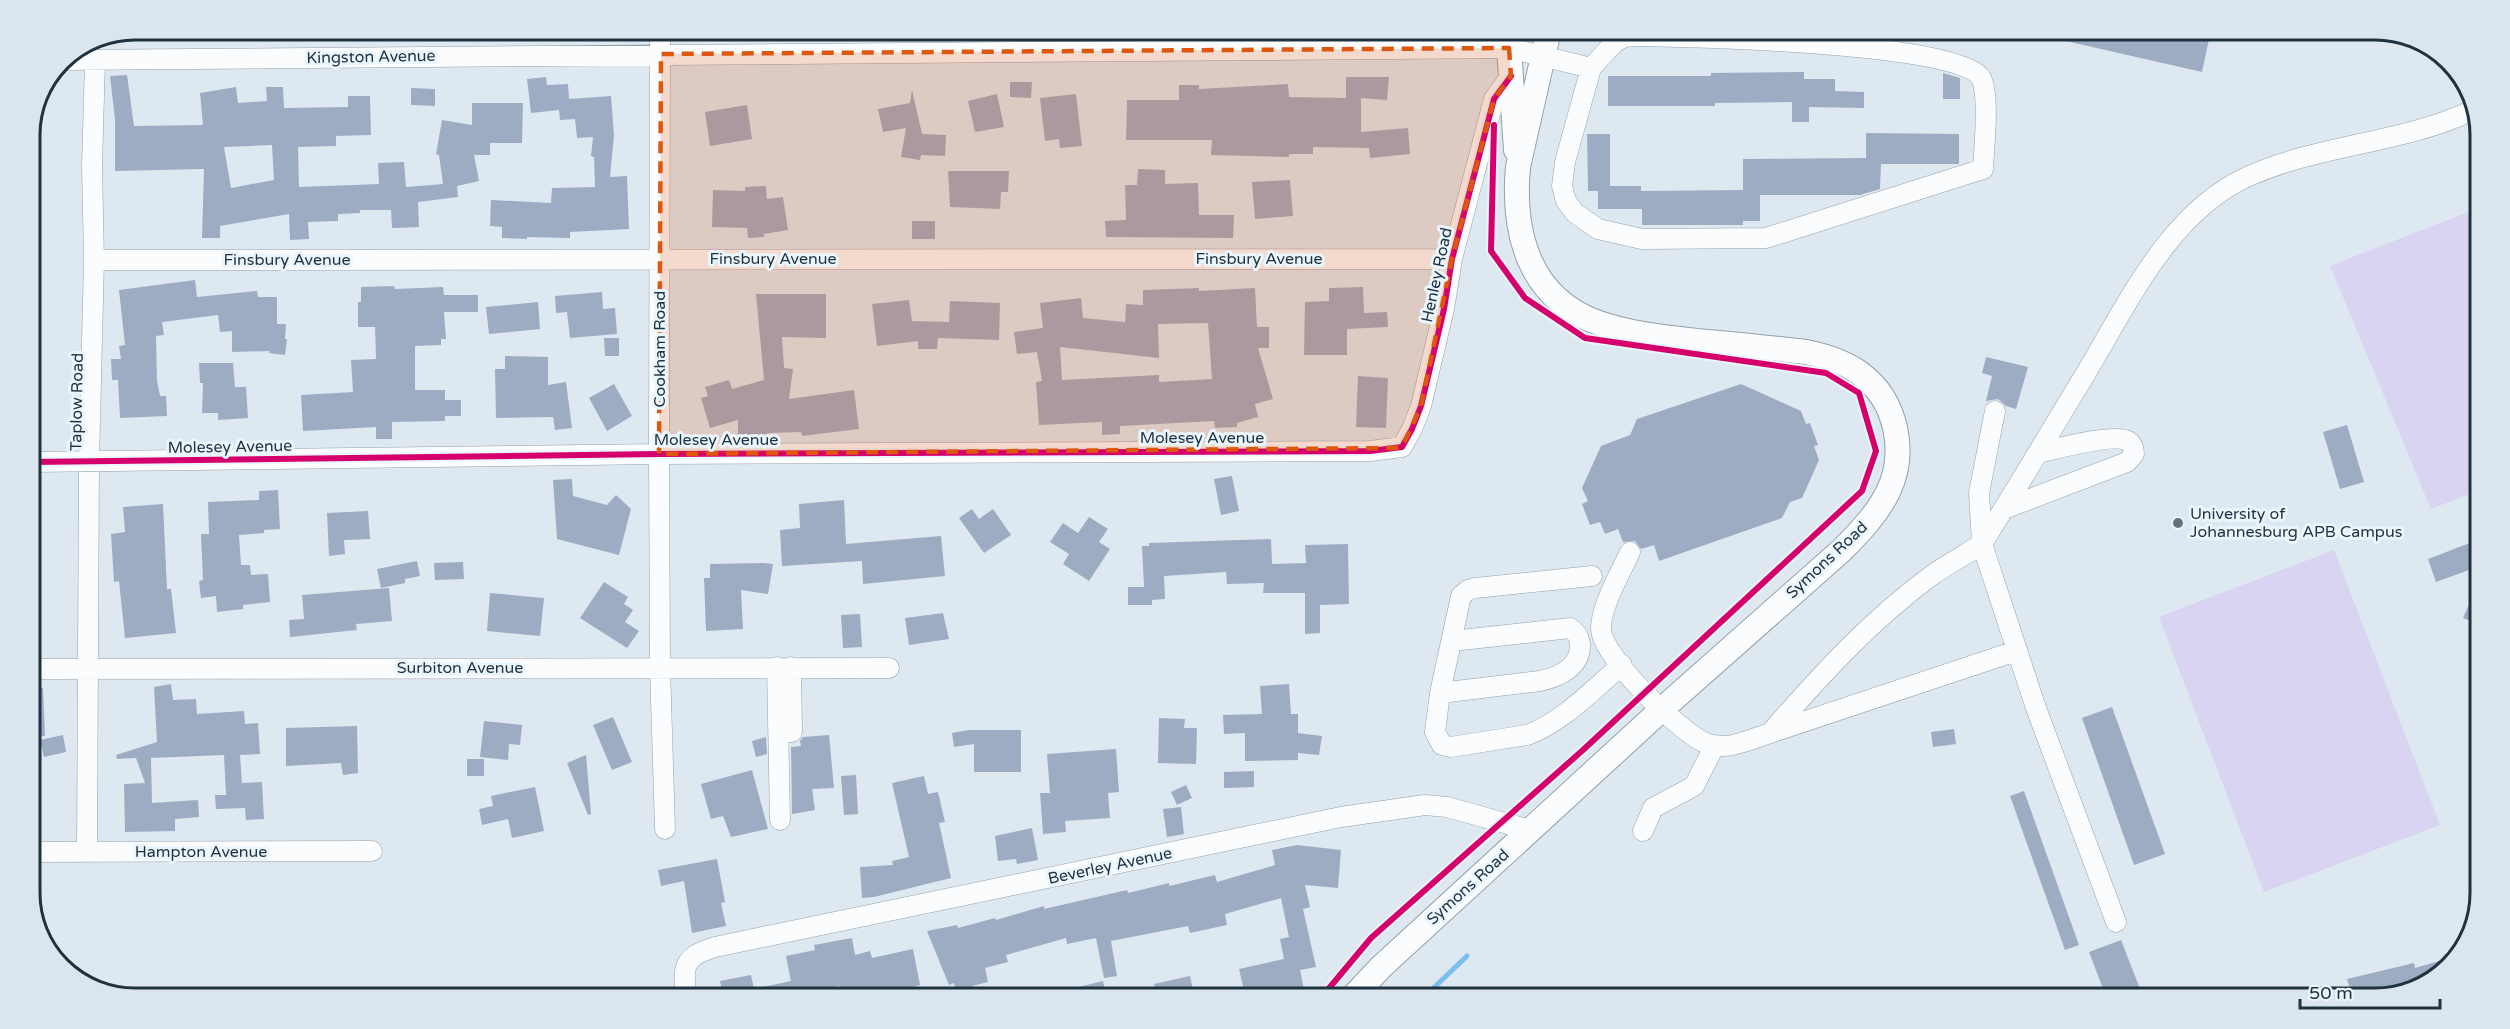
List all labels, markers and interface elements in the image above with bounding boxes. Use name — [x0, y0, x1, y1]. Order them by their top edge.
street label: Kingston Avenue — [306, 46, 436, 68]
street label: Henley Road — [1417, 226, 1457, 324]
street label: Finsbury Avenue — [710, 249, 836, 269]
street label: Finsbury Avenue — [1196, 249, 1322, 269]
street label: Finsbury Avenue — [224, 250, 350, 270]
street label: Cookham Road — [650, 291, 670, 407]
street label: Taplow Road — [66, 353, 88, 451]
street label: Molesey Avenue — [1140, 428, 1264, 448]
street label: Molesey Avenue — [654, 430, 778, 450]
street label: Molesey Avenue — [167, 436, 293, 458]
place label: University of Johannesburg APB Campus — [2190, 504, 2402, 542]
marker: University of Johannesburg APB Campus — [2171, 516, 2185, 530]
street label: Symons Road — [1782, 517, 1872, 603]
street label: Surbiton Avenue — [397, 658, 523, 678]
street label: Hampton Avenue — [135, 842, 267, 862]
street label: Beverley Avenue — [1046, 843, 1174, 889]
street label: Symons Road — [1423, 845, 1513, 929]
scale bar — [2300, 972, 2440, 1010]
text: 50 m — [2309, 982, 2353, 1004]

